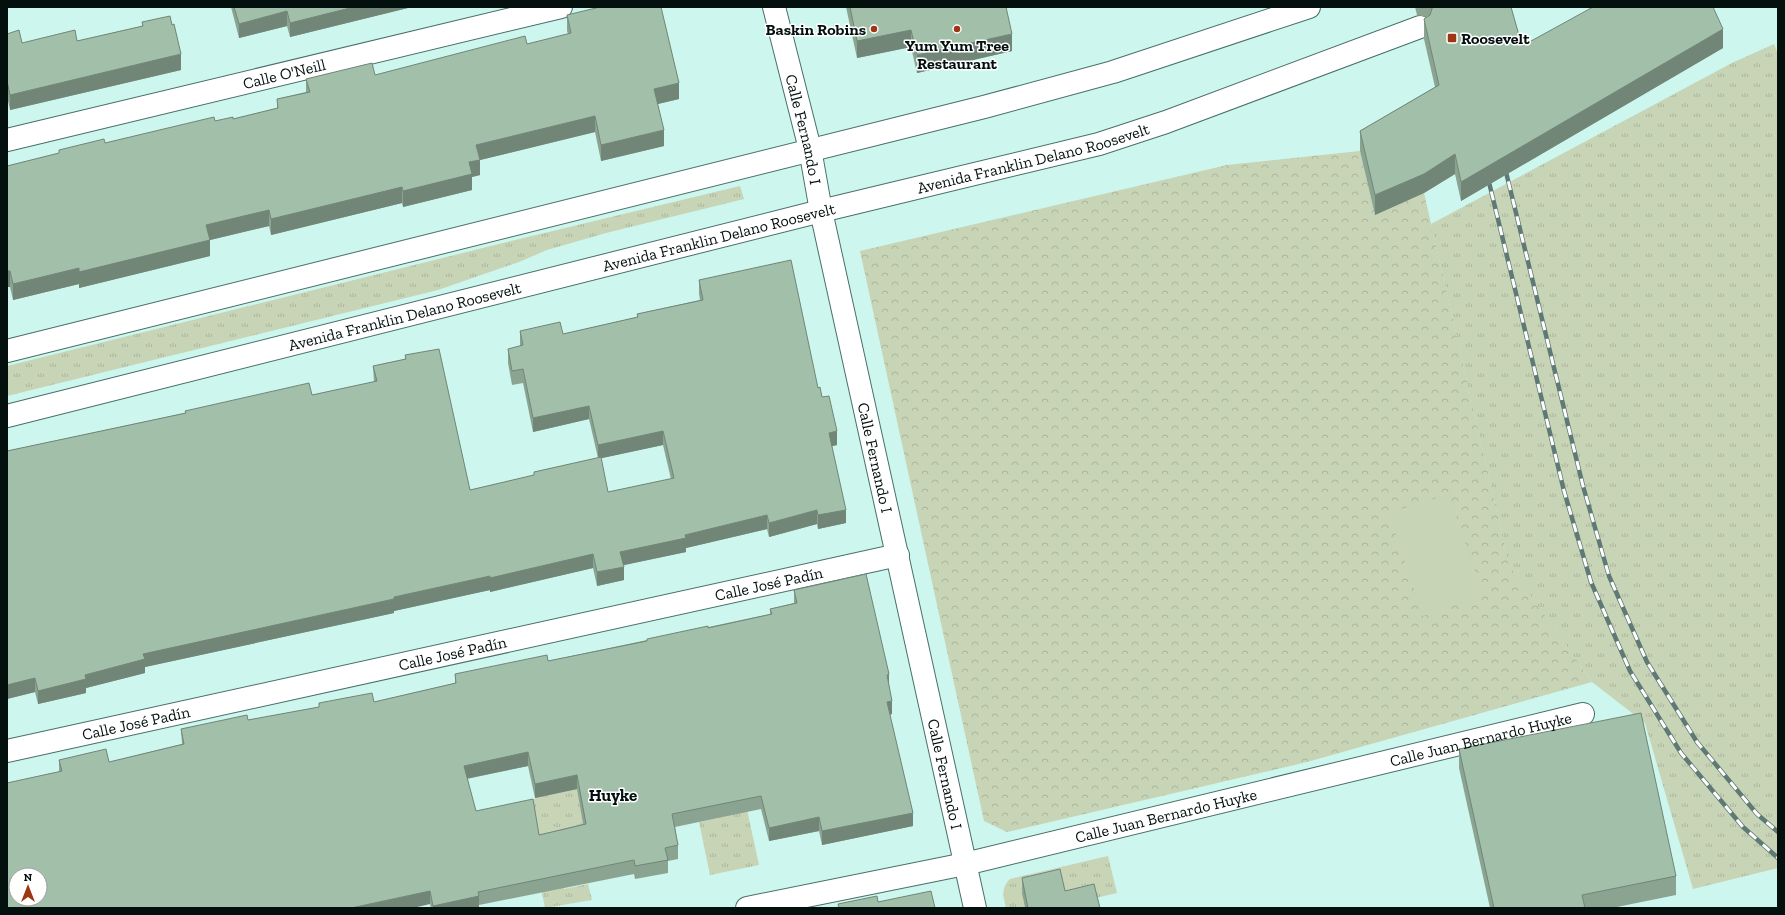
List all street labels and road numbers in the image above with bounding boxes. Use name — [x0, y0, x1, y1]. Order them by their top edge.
street label: Calle O'Neill — [241, 54, 327, 93]
street label: Calle Fernando I — [782, 72, 826, 186]
street label: Avenida Franklin Delano Roosevelt — [915, 119, 1152, 197]
street label: Avenida Franklin Delano Roosevelt — [600, 198, 837, 275]
street label: Avenida Franklin Delano Roosevelt — [286, 277, 523, 354]
street label: Calle Fernando I — [854, 401, 897, 515]
street label: Calle José Padín — [713, 562, 825, 605]
street label: Calle José Padín — [397, 632, 509, 674]
street label: Calle José Padín — [80, 701, 193, 744]
street label: Calle Juan Bernardo Huyke — [1388, 708, 1573, 770]
street label: Calle Fernando I — [924, 717, 967, 831]
street label: Calle Juan Bernardo Huyke — [1073, 784, 1259, 846]

